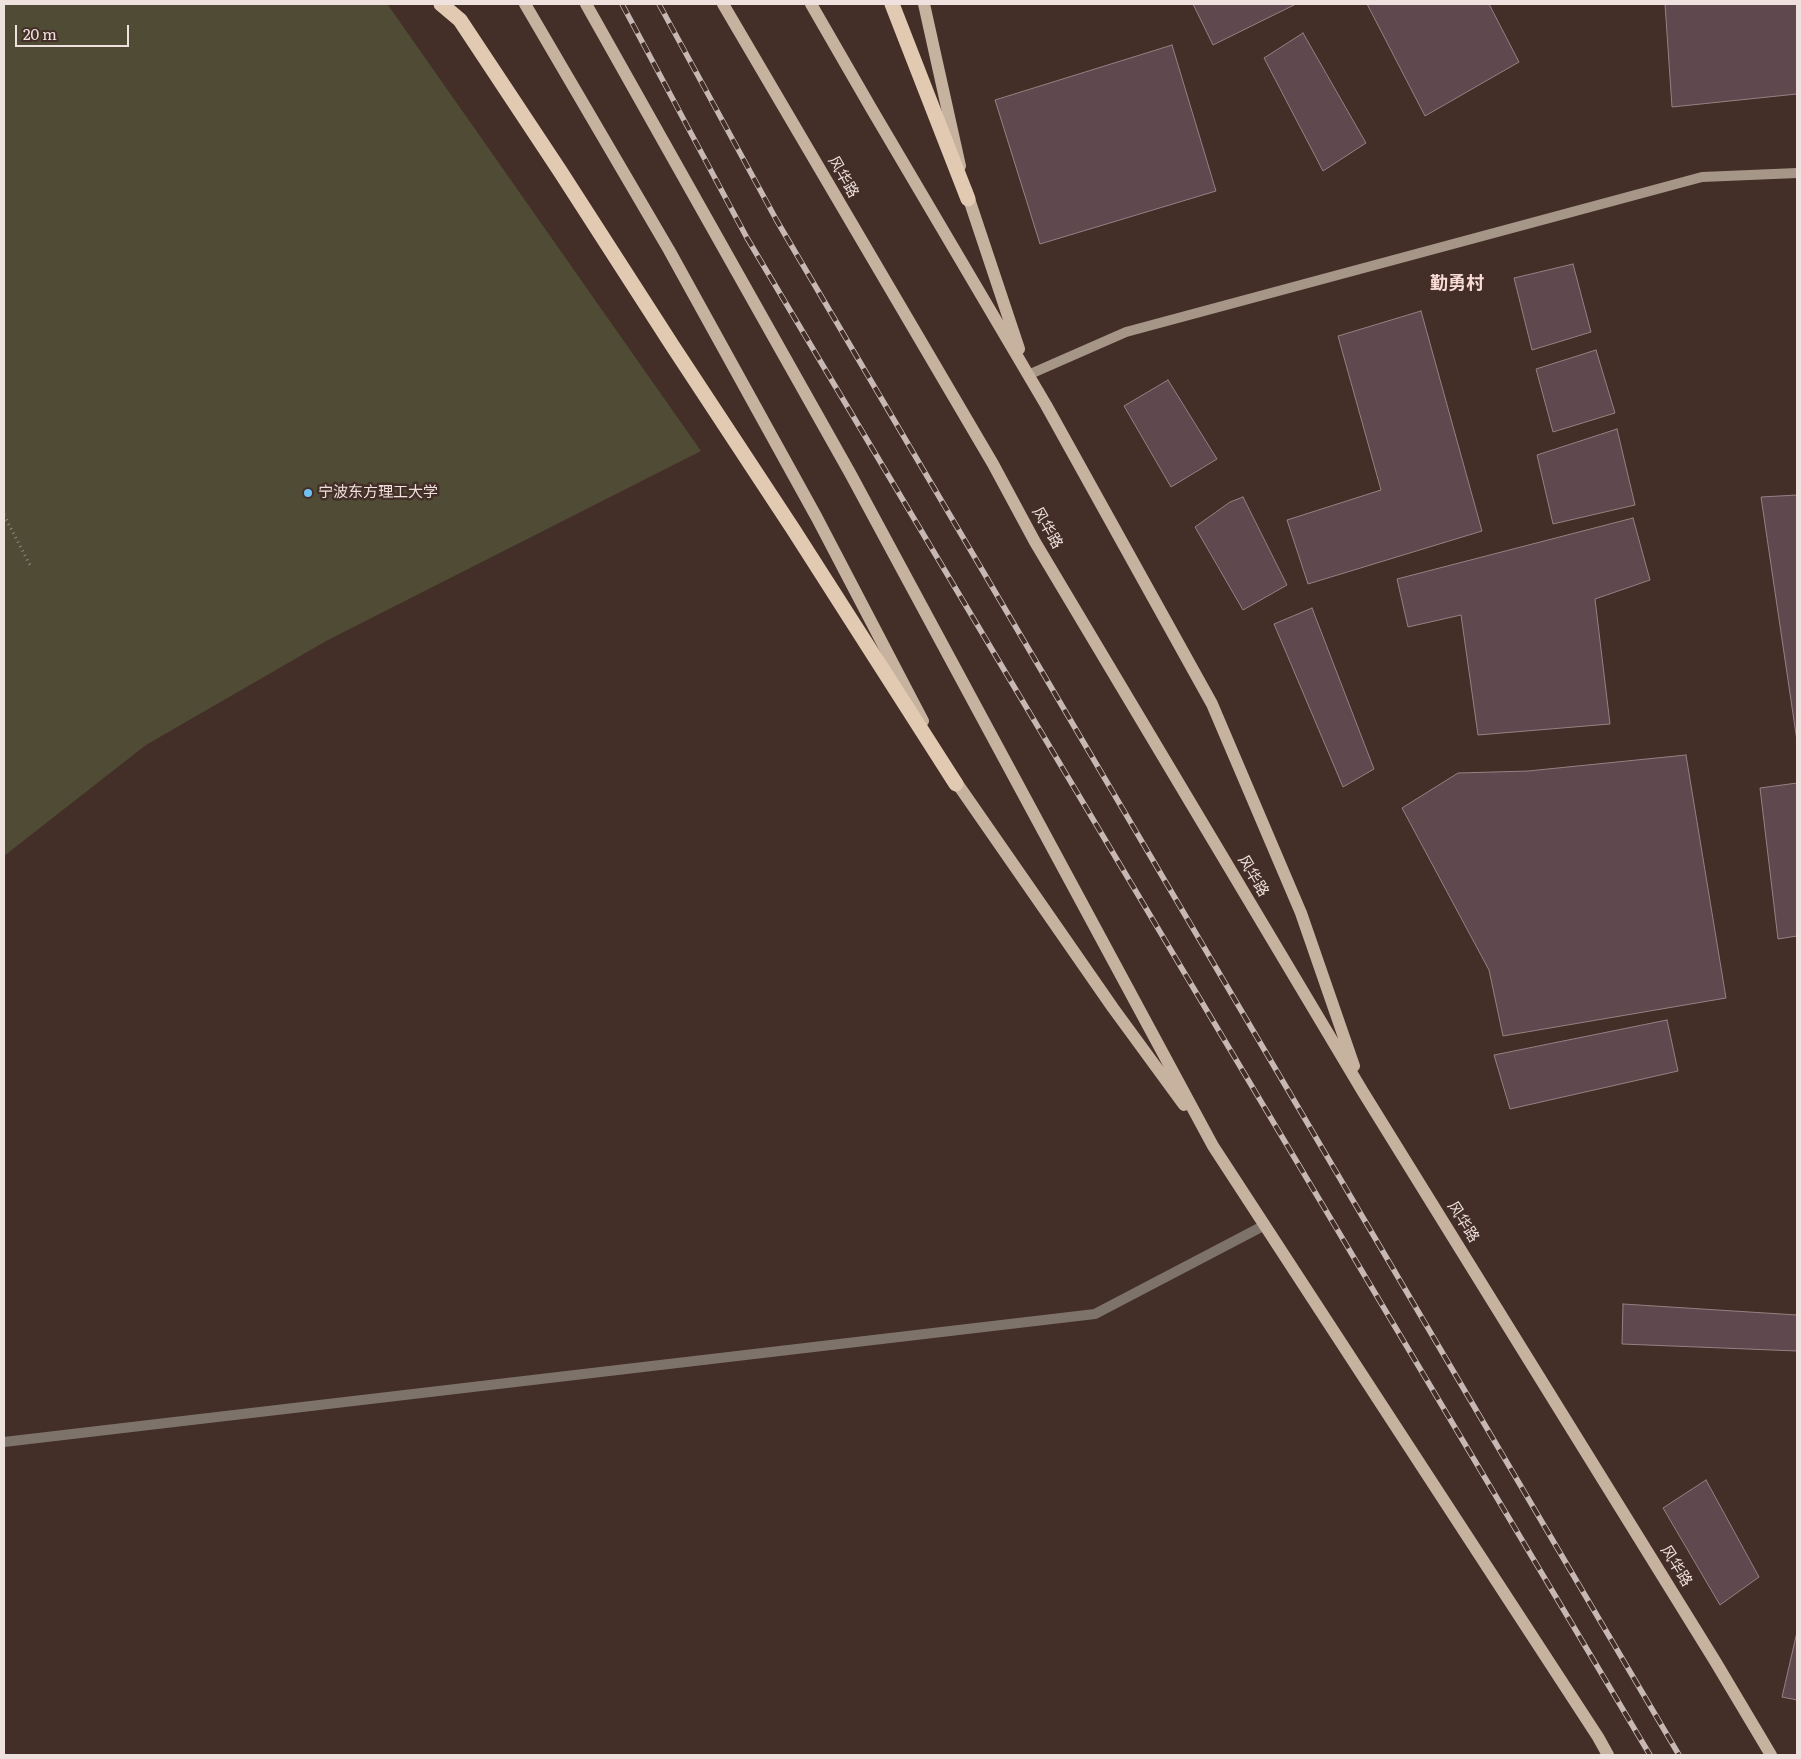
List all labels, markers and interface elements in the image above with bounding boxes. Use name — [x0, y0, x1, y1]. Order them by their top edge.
scale bar — [18, 15, 131, 47]
text: 20 m — [23, 22, 57, 45]
street label: 风华路 — [824, 153, 862, 201]
district label: 勤勇村 — [1430, 273, 1484, 295]
place label: 宁波东方理工大学 — [318, 484, 438, 502]
marker: 宁波东方理工大学 — [302, 487, 314, 499]
street label: 风华路 — [1028, 504, 1066, 552]
street label: 风华路 — [1234, 852, 1272, 900]
street label: 风华路 — [1443, 1198, 1483, 1246]
street label: 风华路 — [1656, 1542, 1696, 1590]

